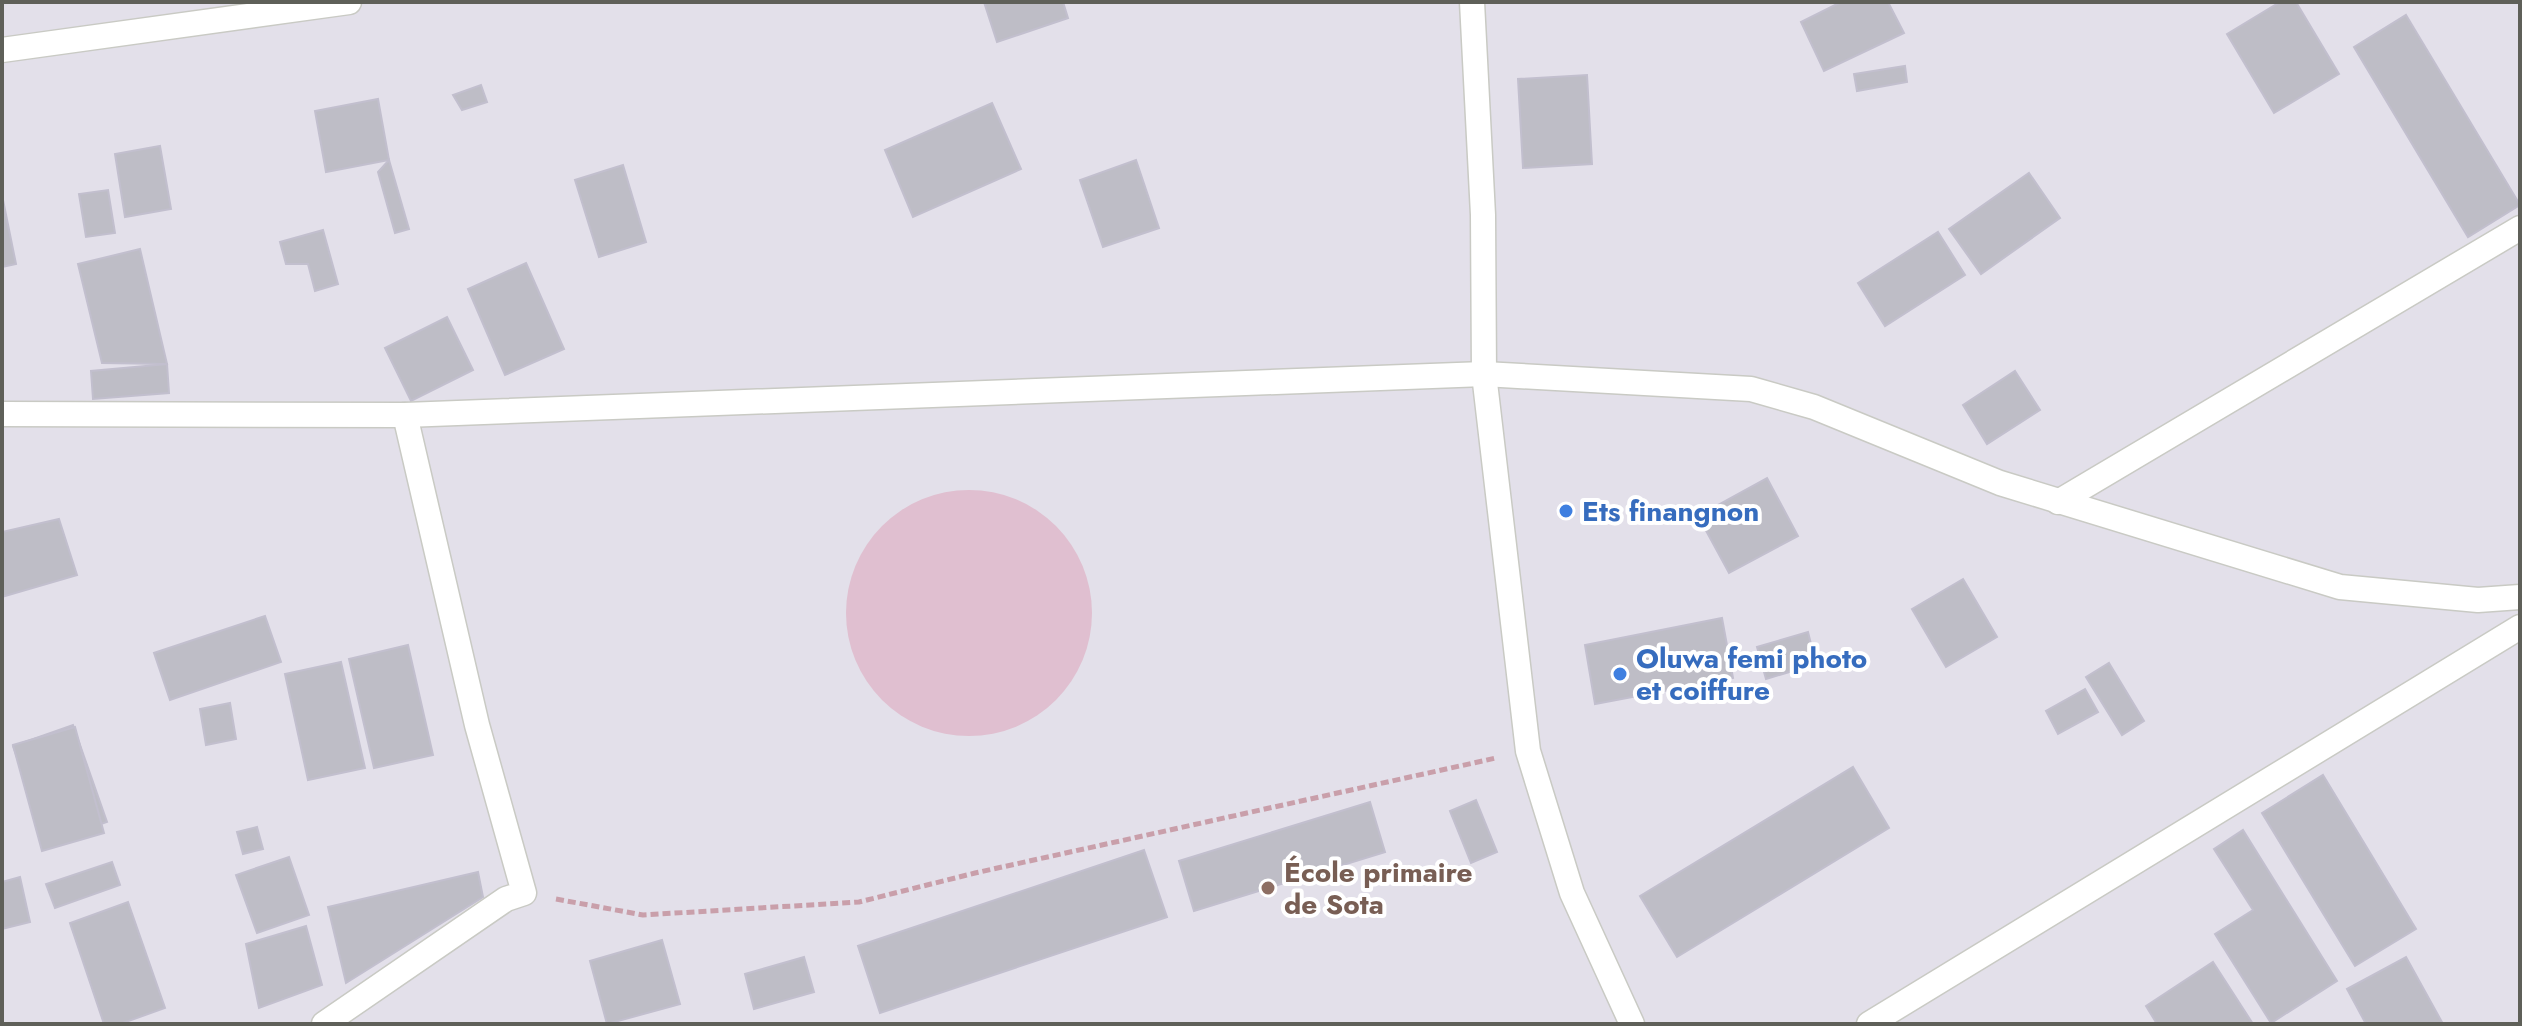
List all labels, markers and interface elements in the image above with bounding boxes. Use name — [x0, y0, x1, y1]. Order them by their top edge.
place label: Ets finangnon — [1582, 491, 1759, 532]
marker: Ets finangnon — [1557, 502, 1575, 520]
place label: Oluwa femi photo et coiffure — [1636, 638, 1867, 711]
marker: Oluwa femi photo et coiffure — [1611, 665, 1629, 683]
place label: École primaire de Sota — [1284, 852, 1473, 925]
marker: École primaire de Sota — [1259, 879, 1277, 897]

